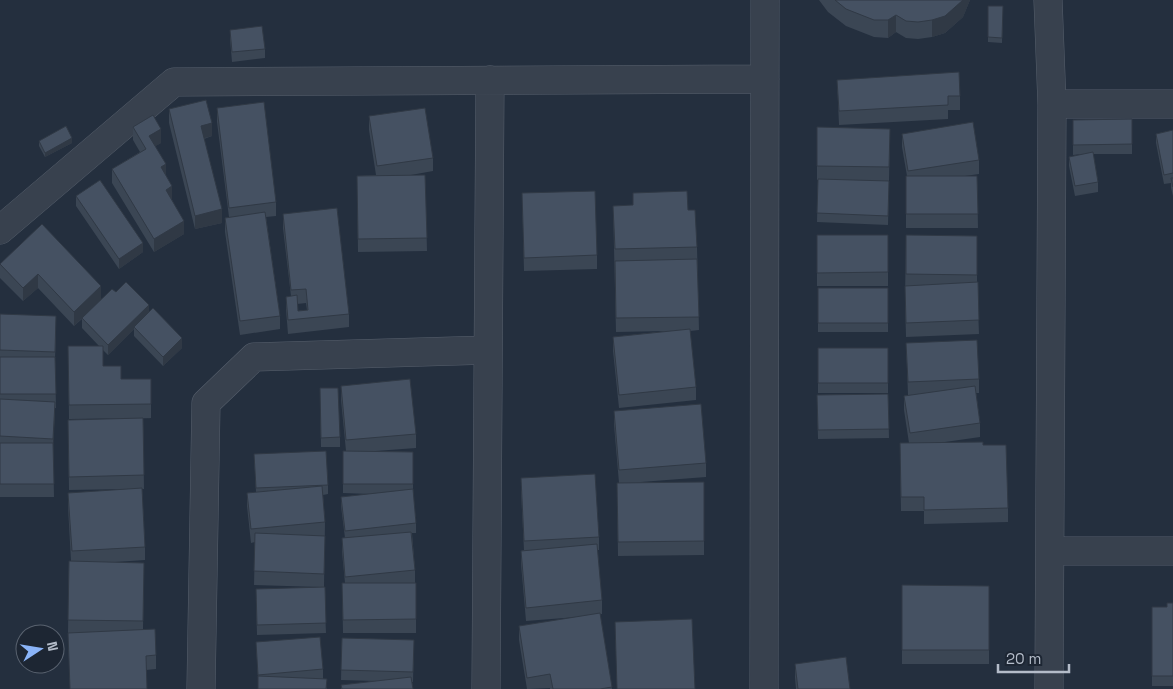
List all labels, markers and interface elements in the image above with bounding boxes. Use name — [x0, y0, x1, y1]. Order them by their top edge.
north arrow — [15, 624, 65, 674]
text: N — [43, 640, 62, 653]
scale bar — [998, 642, 1069, 674]
text: 20 m — [1006, 649, 1041, 668]

